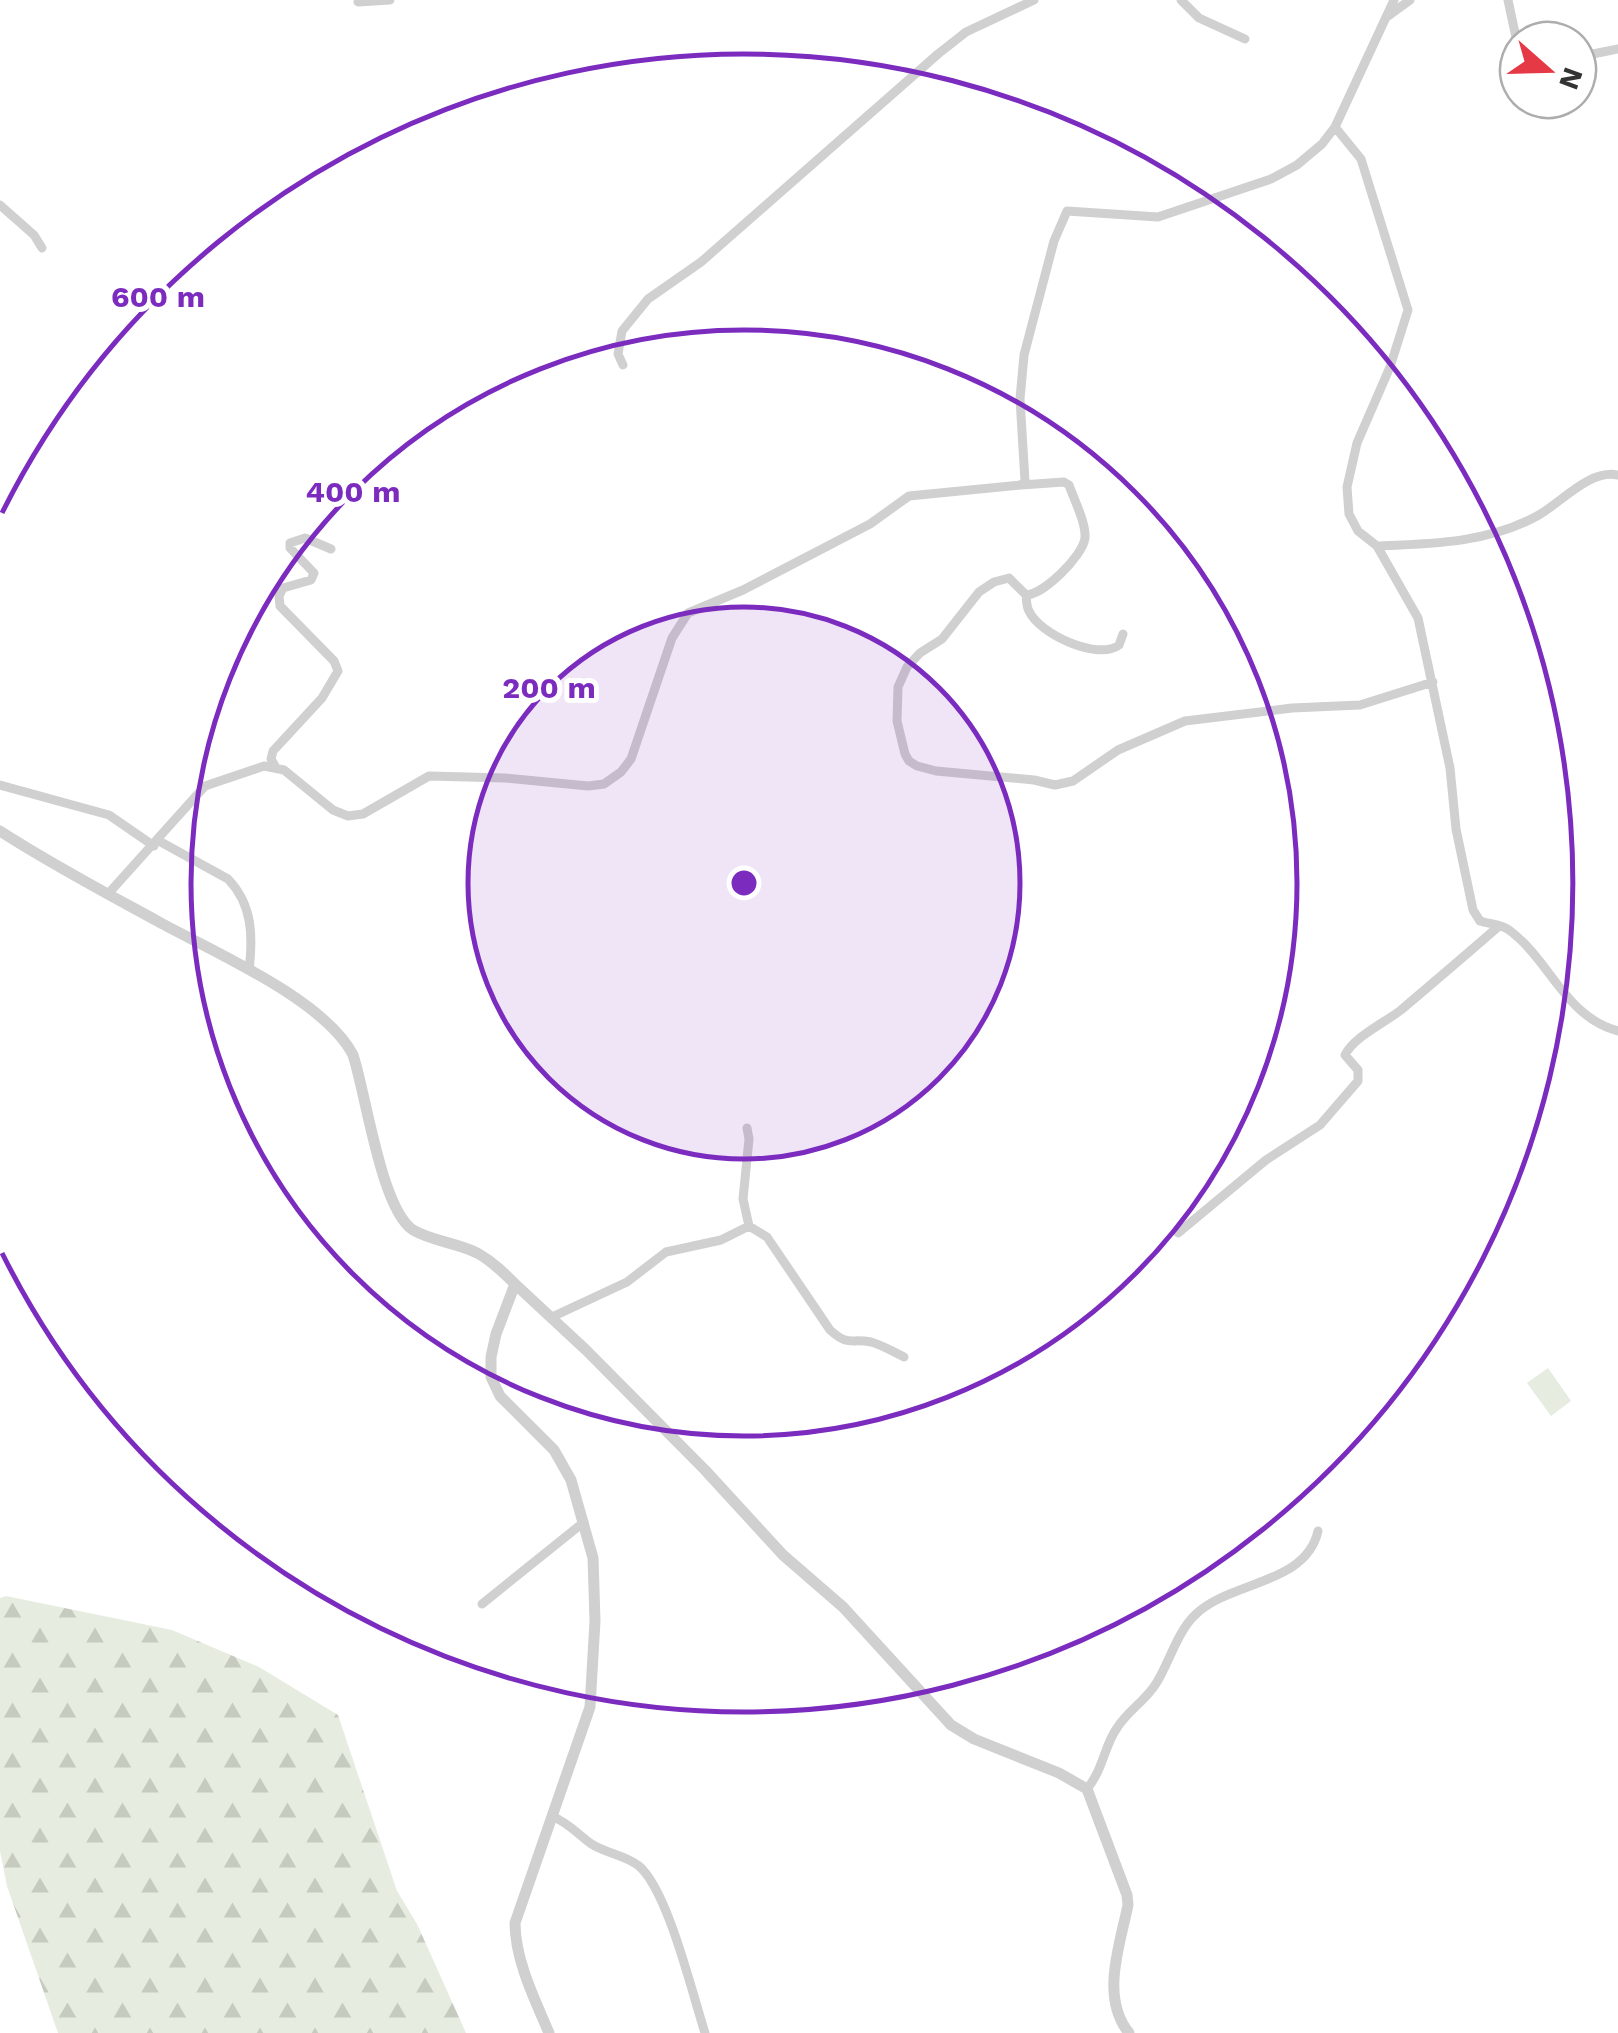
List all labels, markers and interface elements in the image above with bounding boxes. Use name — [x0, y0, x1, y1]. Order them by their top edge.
north arrow — [1498, 20, 1598, 120]
text: N — [1552, 63, 1590, 94]
text: 600 m — [111, 279, 205, 314]
text: 400 m — [306, 474, 400, 509]
text: 200 m — [502, 670, 596, 705]
centre of rings — [726, 865, 762, 901]

